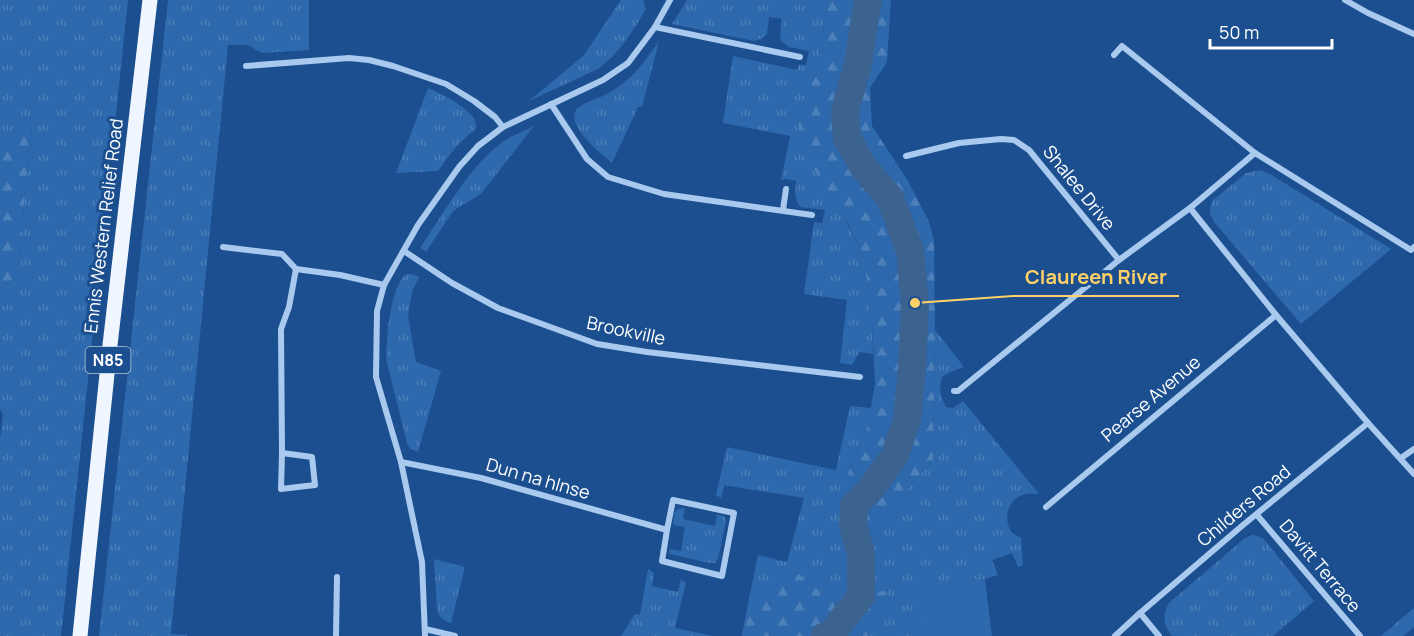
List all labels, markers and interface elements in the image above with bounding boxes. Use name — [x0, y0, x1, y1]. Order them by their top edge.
scale bar — [1210, 12, 1332, 50]
text: 50 m — [1219, 20, 1259, 44]
street label: Ennis Western Relief Road — [78, 117, 128, 335]
street label: Shalee Drive — [1038, 140, 1121, 235]
callout: Claureen River — [1013, 258, 1179, 296]
text: Claureen River — [1025, 263, 1167, 290]
street label: Brookville — [585, 310, 668, 350]
road number: N85 — [86, 347, 130, 373]
street label: Pearse Avenue — [1096, 350, 1205, 447]
street label: Dun na hInse — [484, 452, 593, 504]
street label: Childers Road — [1192, 459, 1295, 551]
street label: Davitt Terrace — [1275, 514, 1367, 617]

